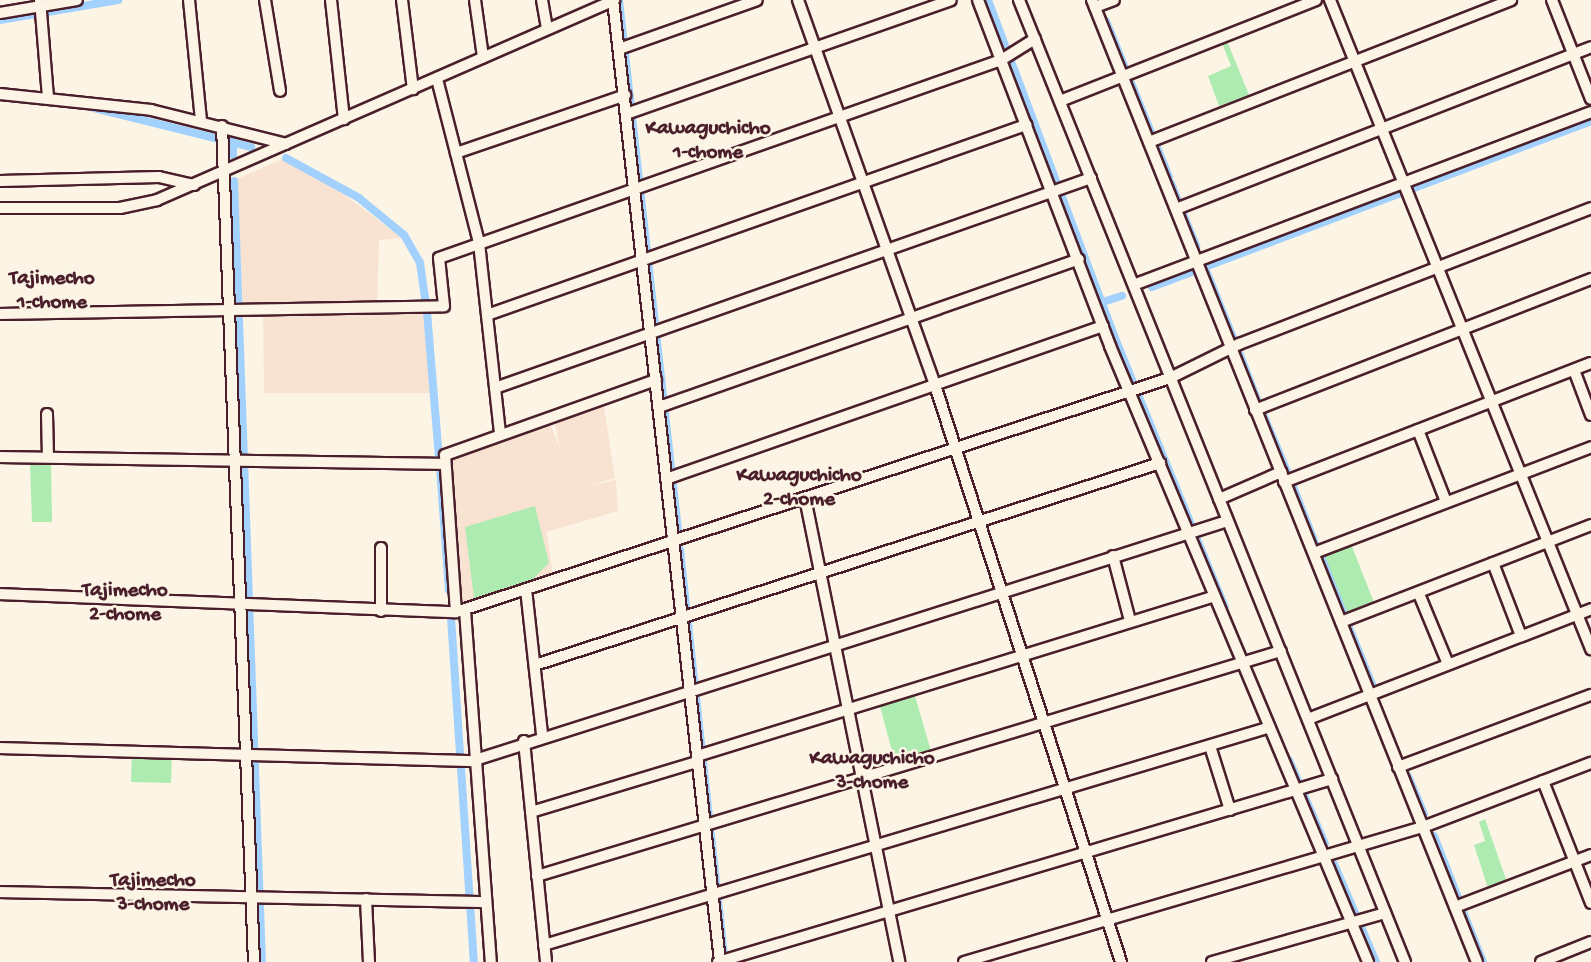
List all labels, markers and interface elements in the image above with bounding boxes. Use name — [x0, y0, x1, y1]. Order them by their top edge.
district label: Kawaguchicho 1-chome — [645, 117, 771, 167]
district label: Tajimecho 1-chome — [9, 267, 95, 317]
district label: Kawaguchicho 2-chome — [736, 464, 862, 514]
district label: Tajimecho 2-chome — [82, 579, 168, 629]
district label: Kawaguchicho 3-chome — [809, 747, 935, 797]
district label: Tajimecho 3-chome — [110, 869, 196, 919]

